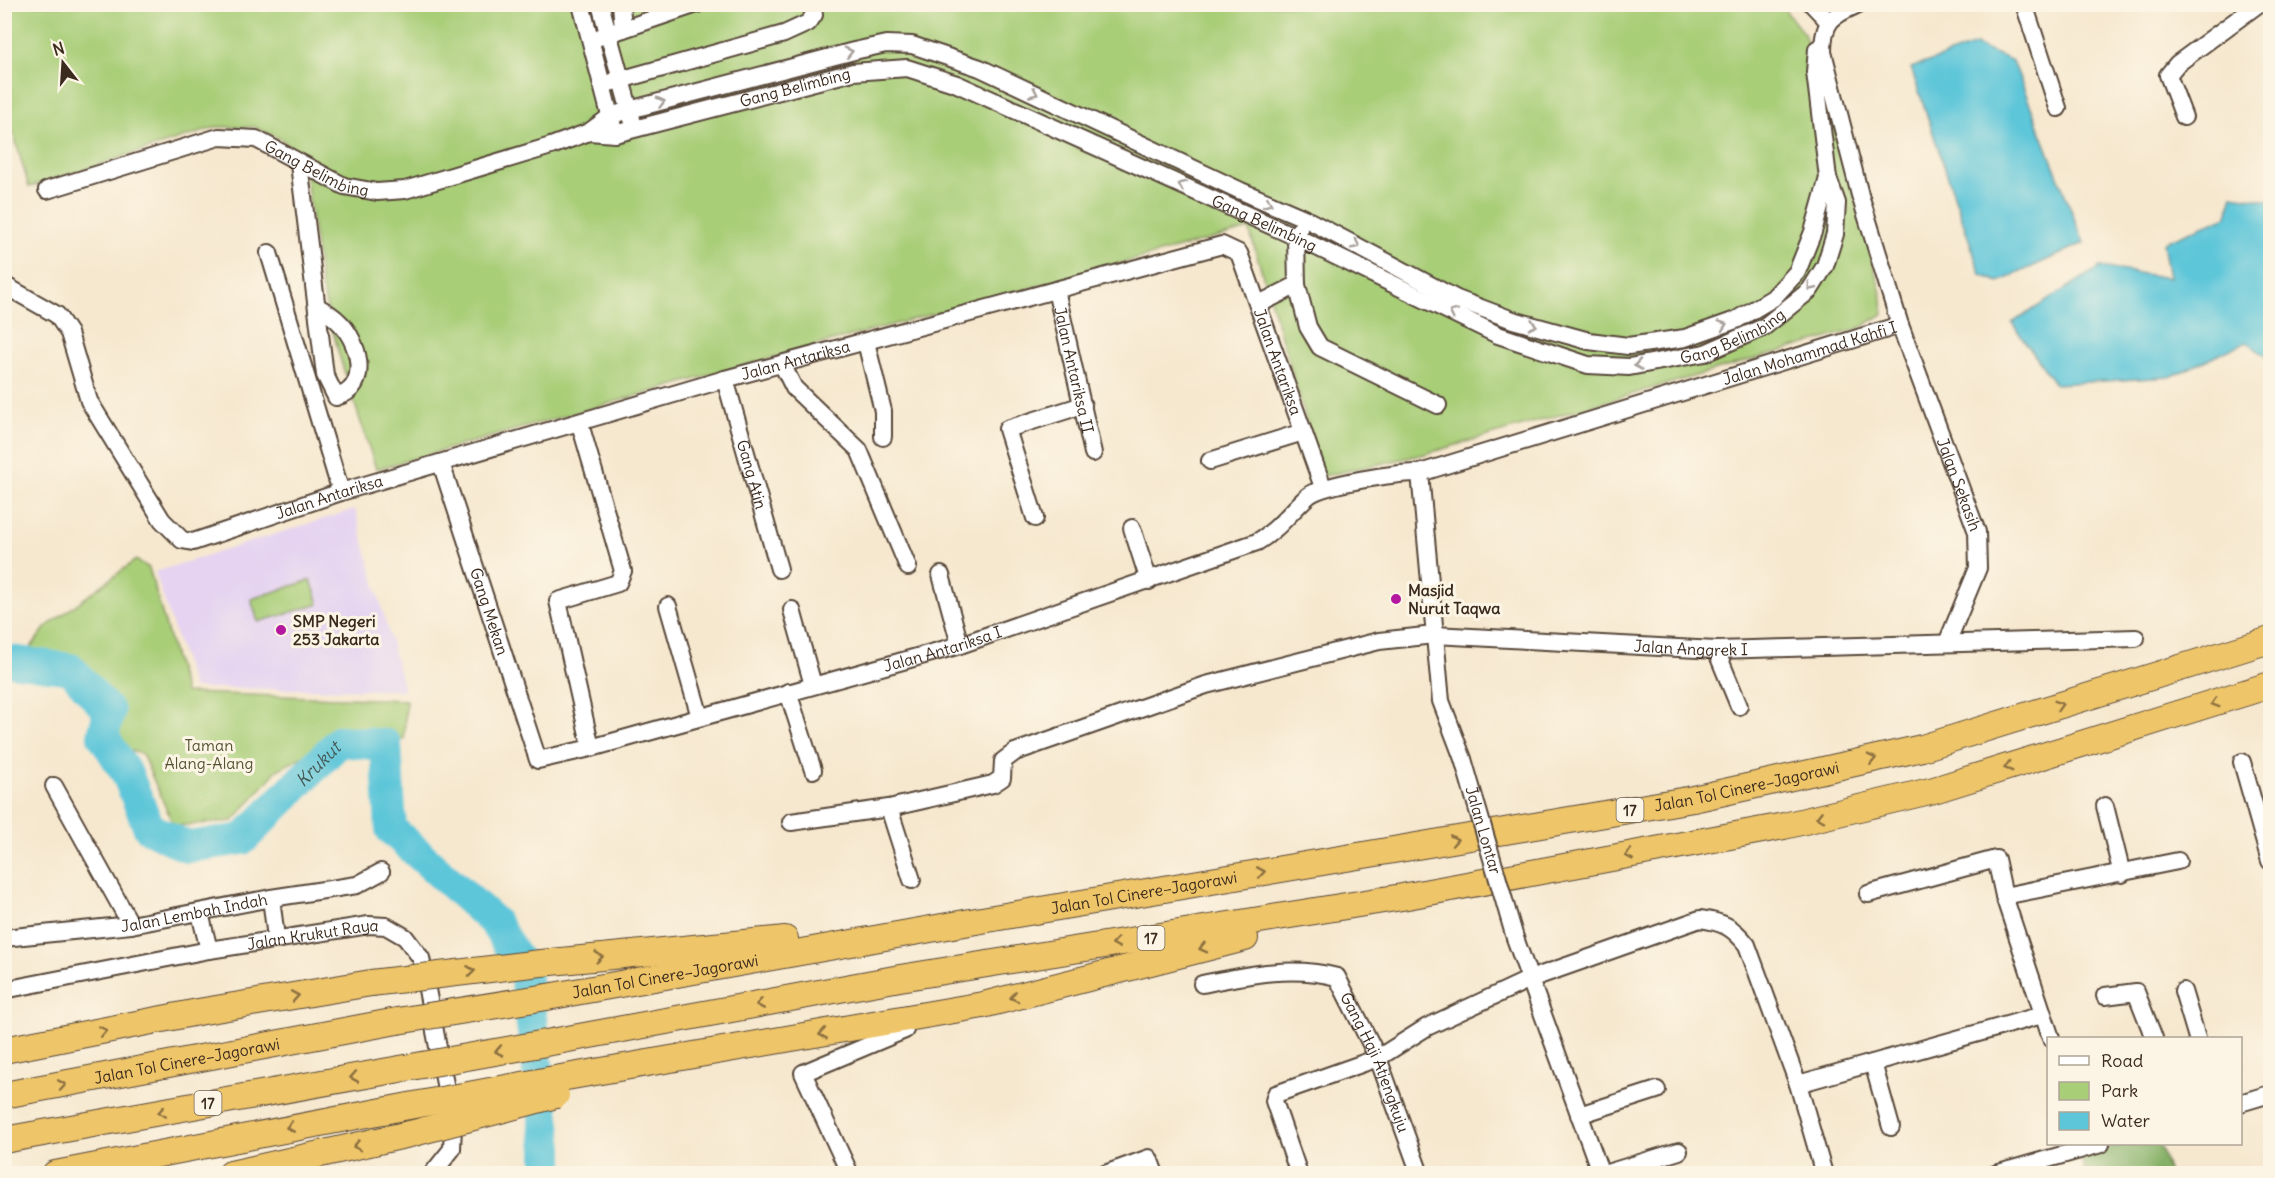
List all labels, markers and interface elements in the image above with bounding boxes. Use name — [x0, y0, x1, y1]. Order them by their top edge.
north arrow — [33, 33, 93, 93]
text: N — [50, 37, 67, 60]
one-way arrow — [844, 47, 854, 59]
street label: Gang Belimbing — [737, 63, 852, 111]
one-way arrow — [1028, 86, 1039, 98]
one-way arrow — [656, 96, 666, 109]
street label: Gang Belimbing — [261, 135, 370, 200]
one-way arrow — [1177, 181, 1188, 193]
street label: Gang Belimbing — [1209, 190, 1320, 256]
one-way arrow — [1261, 196, 1272, 208]
one-way arrow — [1350, 237, 1361, 249]
one-way arrow — [1807, 280, 1818, 291]
street label: Gang Belimbing — [1678, 304, 1789, 367]
street label: Jalan Antariksa II — [1050, 305, 1098, 435]
street label: Jalan Antariksa — [1250, 306, 1306, 418]
one-way arrow — [1449, 309, 1460, 320]
street label: Jalan Mohammad Kahfi I — [1720, 317, 1899, 389]
one-way arrow — [1527, 318, 1538, 330]
one-way arrow — [1717, 319, 1728, 332]
street label: Jalan Antariksa — [739, 336, 852, 384]
one-way arrow — [1633, 358, 1643, 371]
street label: Jalan Sekasih — [1933, 435, 1986, 534]
street label: Gang Atin — [733, 437, 771, 511]
street label: Jalan Antariksa — [273, 470, 385, 523]
street label: Gang Mekan — [466, 565, 513, 657]
place label: Masjid Nurut Taqwa — [1408, 580, 1500, 619]
marker: Masjid Nurut Taqwa — [1389, 592, 1403, 606]
place label: SMP Negeri 253 Jakarta — [293, 611, 379, 649]
street label: Jalan Antariksa I — [881, 621, 1004, 676]
marker: SMP Negeri 253 Jakarta — [274, 623, 288, 637]
street label: Jalan Anggrek I — [1633, 636, 1748, 660]
one-way arrow — [2210, 695, 2221, 708]
one-way arrow — [2053, 700, 2064, 713]
park label: Taman Alang-Alang — [164, 735, 254, 773]
water label: Krukut — [290, 735, 346, 791]
one-way arrow — [1867, 753, 1877, 766]
street label: Jalan Tol Cinere–Jagorawi — [1653, 757, 1841, 815]
one-way arrow — [2003, 759, 2014, 772]
street label: Jalan Lontar — [1461, 784, 1506, 877]
road number: 17 — [1616, 798, 1644, 822]
one-way arrow — [1815, 810, 1825, 823]
one-way arrow — [1449, 834, 1458, 846]
one-way arrow — [1624, 848, 1634, 861]
one-way arrow — [1256, 866, 1266, 879]
street label: Jalan Tol Cinere–Jagorawi — [1049, 867, 1239, 918]
street label: Jalan Lembah Indah — [120, 889, 269, 936]
street label: Jalan Krukut Raya — [246, 915, 379, 954]
road number: 17 — [1138, 926, 1164, 950]
one-way arrow — [1112, 937, 1121, 949]
one-way arrow — [1198, 941, 1208, 954]
street label: Jalan Tol Cinere–Jagorawi — [571, 950, 760, 1002]
one-way arrow — [594, 951, 603, 964]
one-way arrow — [467, 965, 476, 978]
one-way arrow — [1009, 989, 1019, 1002]
street label: Gang Haji Atjengkuju — [1336, 989, 1414, 1135]
one-way arrow — [290, 990, 300, 1003]
one-way arrow — [755, 997, 765, 1010]
one-way arrow — [98, 1026, 108, 1039]
one-way arrow — [818, 1027, 827, 1039]
street label: Jalan Tol Cinere–Jagorawi — [92, 1033, 281, 1088]
legend — [2047, 1037, 2242, 1145]
one-way arrow — [494, 1044, 504, 1057]
text: Road — [2101, 1049, 2144, 1072]
one-way arrow — [349, 1070, 359, 1083]
one-way arrow — [57, 1079, 67, 1091]
text: Park — [2101, 1079, 2138, 1102]
road number: 17 — [194, 1091, 222, 1115]
one-way arrow — [157, 1105, 167, 1117]
text: Water — [2101, 1109, 2151, 1132]
one-way arrow — [285, 1120, 295, 1133]
one-way arrow — [352, 1139, 362, 1152]

